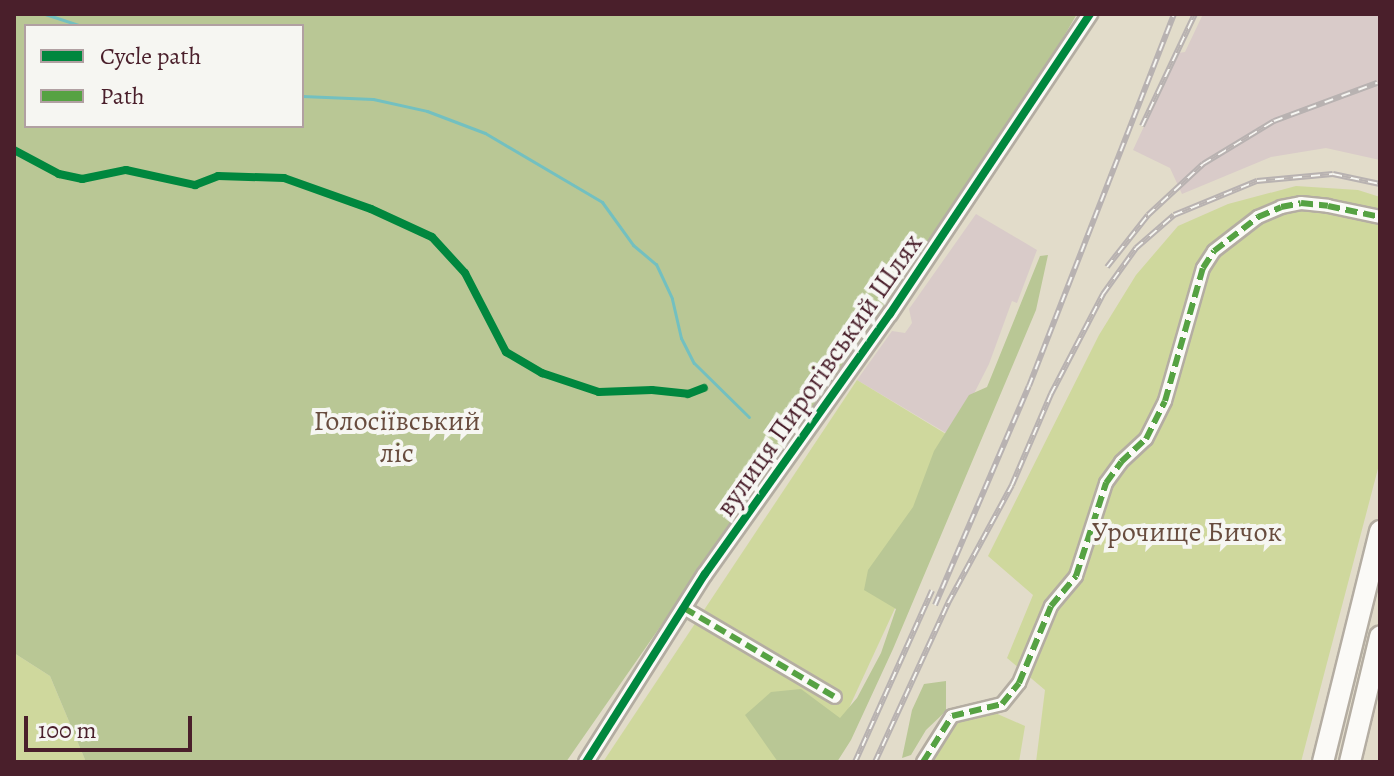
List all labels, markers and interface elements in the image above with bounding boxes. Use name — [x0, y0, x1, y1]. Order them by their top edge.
legend — [24, 24, 304, 128]
text: Cycle path — [100, 40, 201, 72]
text: Path — [100, 80, 145, 112]
street label: вулиця Пирогівський Шлях — [709, 227, 929, 523]
park label: Голосіївський ліс — [313, 404, 481, 470]
park label: Урочище Бичок — [1092, 515, 1282, 549]
scale bar — [28, 700, 196, 750]
text: 100 m — [38, 714, 97, 746]

